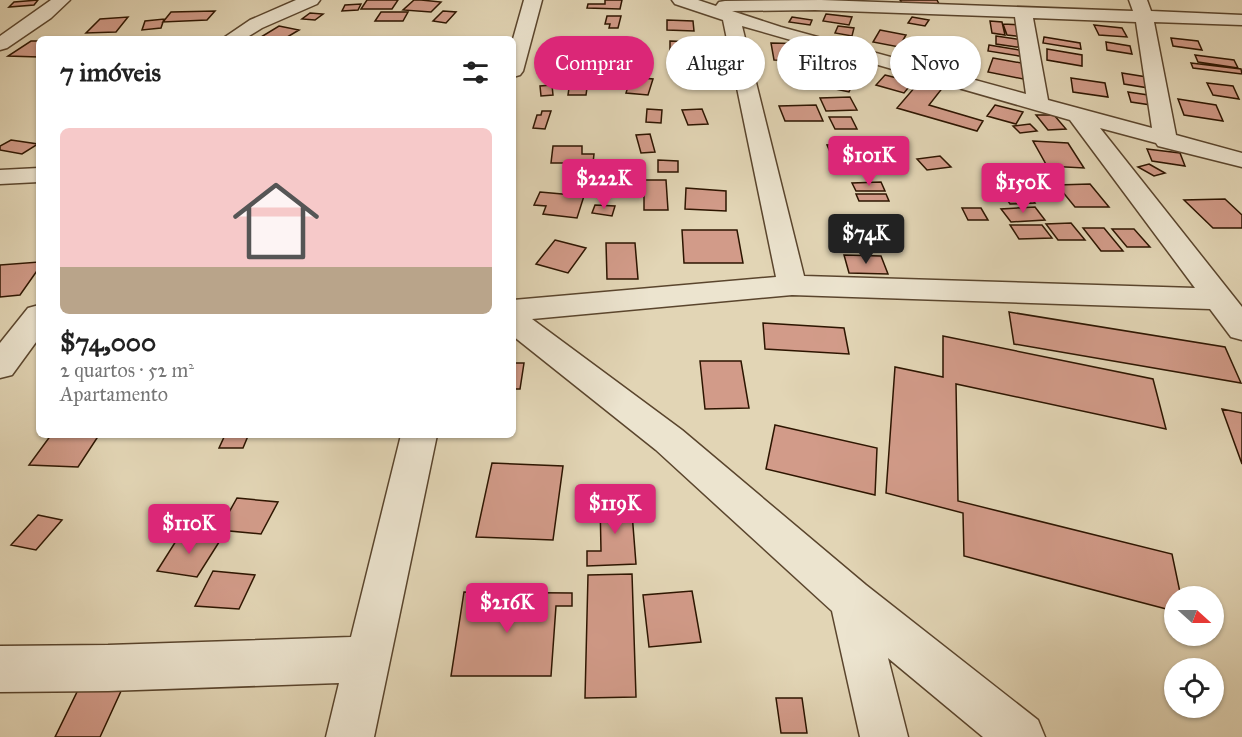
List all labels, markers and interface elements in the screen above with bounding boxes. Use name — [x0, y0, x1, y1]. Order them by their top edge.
chip: Comprar — [534, 36, 654, 90]
chip: Alugar — [666, 36, 765, 90]
chip: Filtros — [777, 36, 878, 90]
chip: Novo — [890, 36, 981, 90]
text: 7 imóveis — [60, 56, 161, 88]
icon: filters — [459, 56, 492, 89]
pin: $101K — [827, 136, 911, 187]
text: $101K — [842, 143, 896, 167]
pin: $222K — [562, 159, 646, 210]
pin: $150K — [981, 163, 1065, 214]
text: $222K — [576, 166, 632, 190]
icon: home — [222, 167, 330, 275]
text: $150K — [996, 170, 1050, 194]
pin: $74K — [830, 214, 902, 265]
text: $74K — [842, 221, 890, 245]
text: $74,000 — [60, 326, 156, 358]
text: 2 quartos · 52 m² — [60, 358, 194, 382]
text: Apartamento — [60, 382, 168, 406]
pin: $119K — [573, 484, 657, 535]
text: $119K — [589, 491, 641, 515]
pin: $110K — [147, 504, 231, 555]
text: $110K — [162, 511, 216, 535]
pin: $216K — [465, 583, 549, 634]
north arrow — [1164, 586, 1224, 646]
map controls — [1164, 586, 1224, 718]
text: $216K — [480, 590, 534, 614]
button: locate — [1164, 658, 1224, 718]

